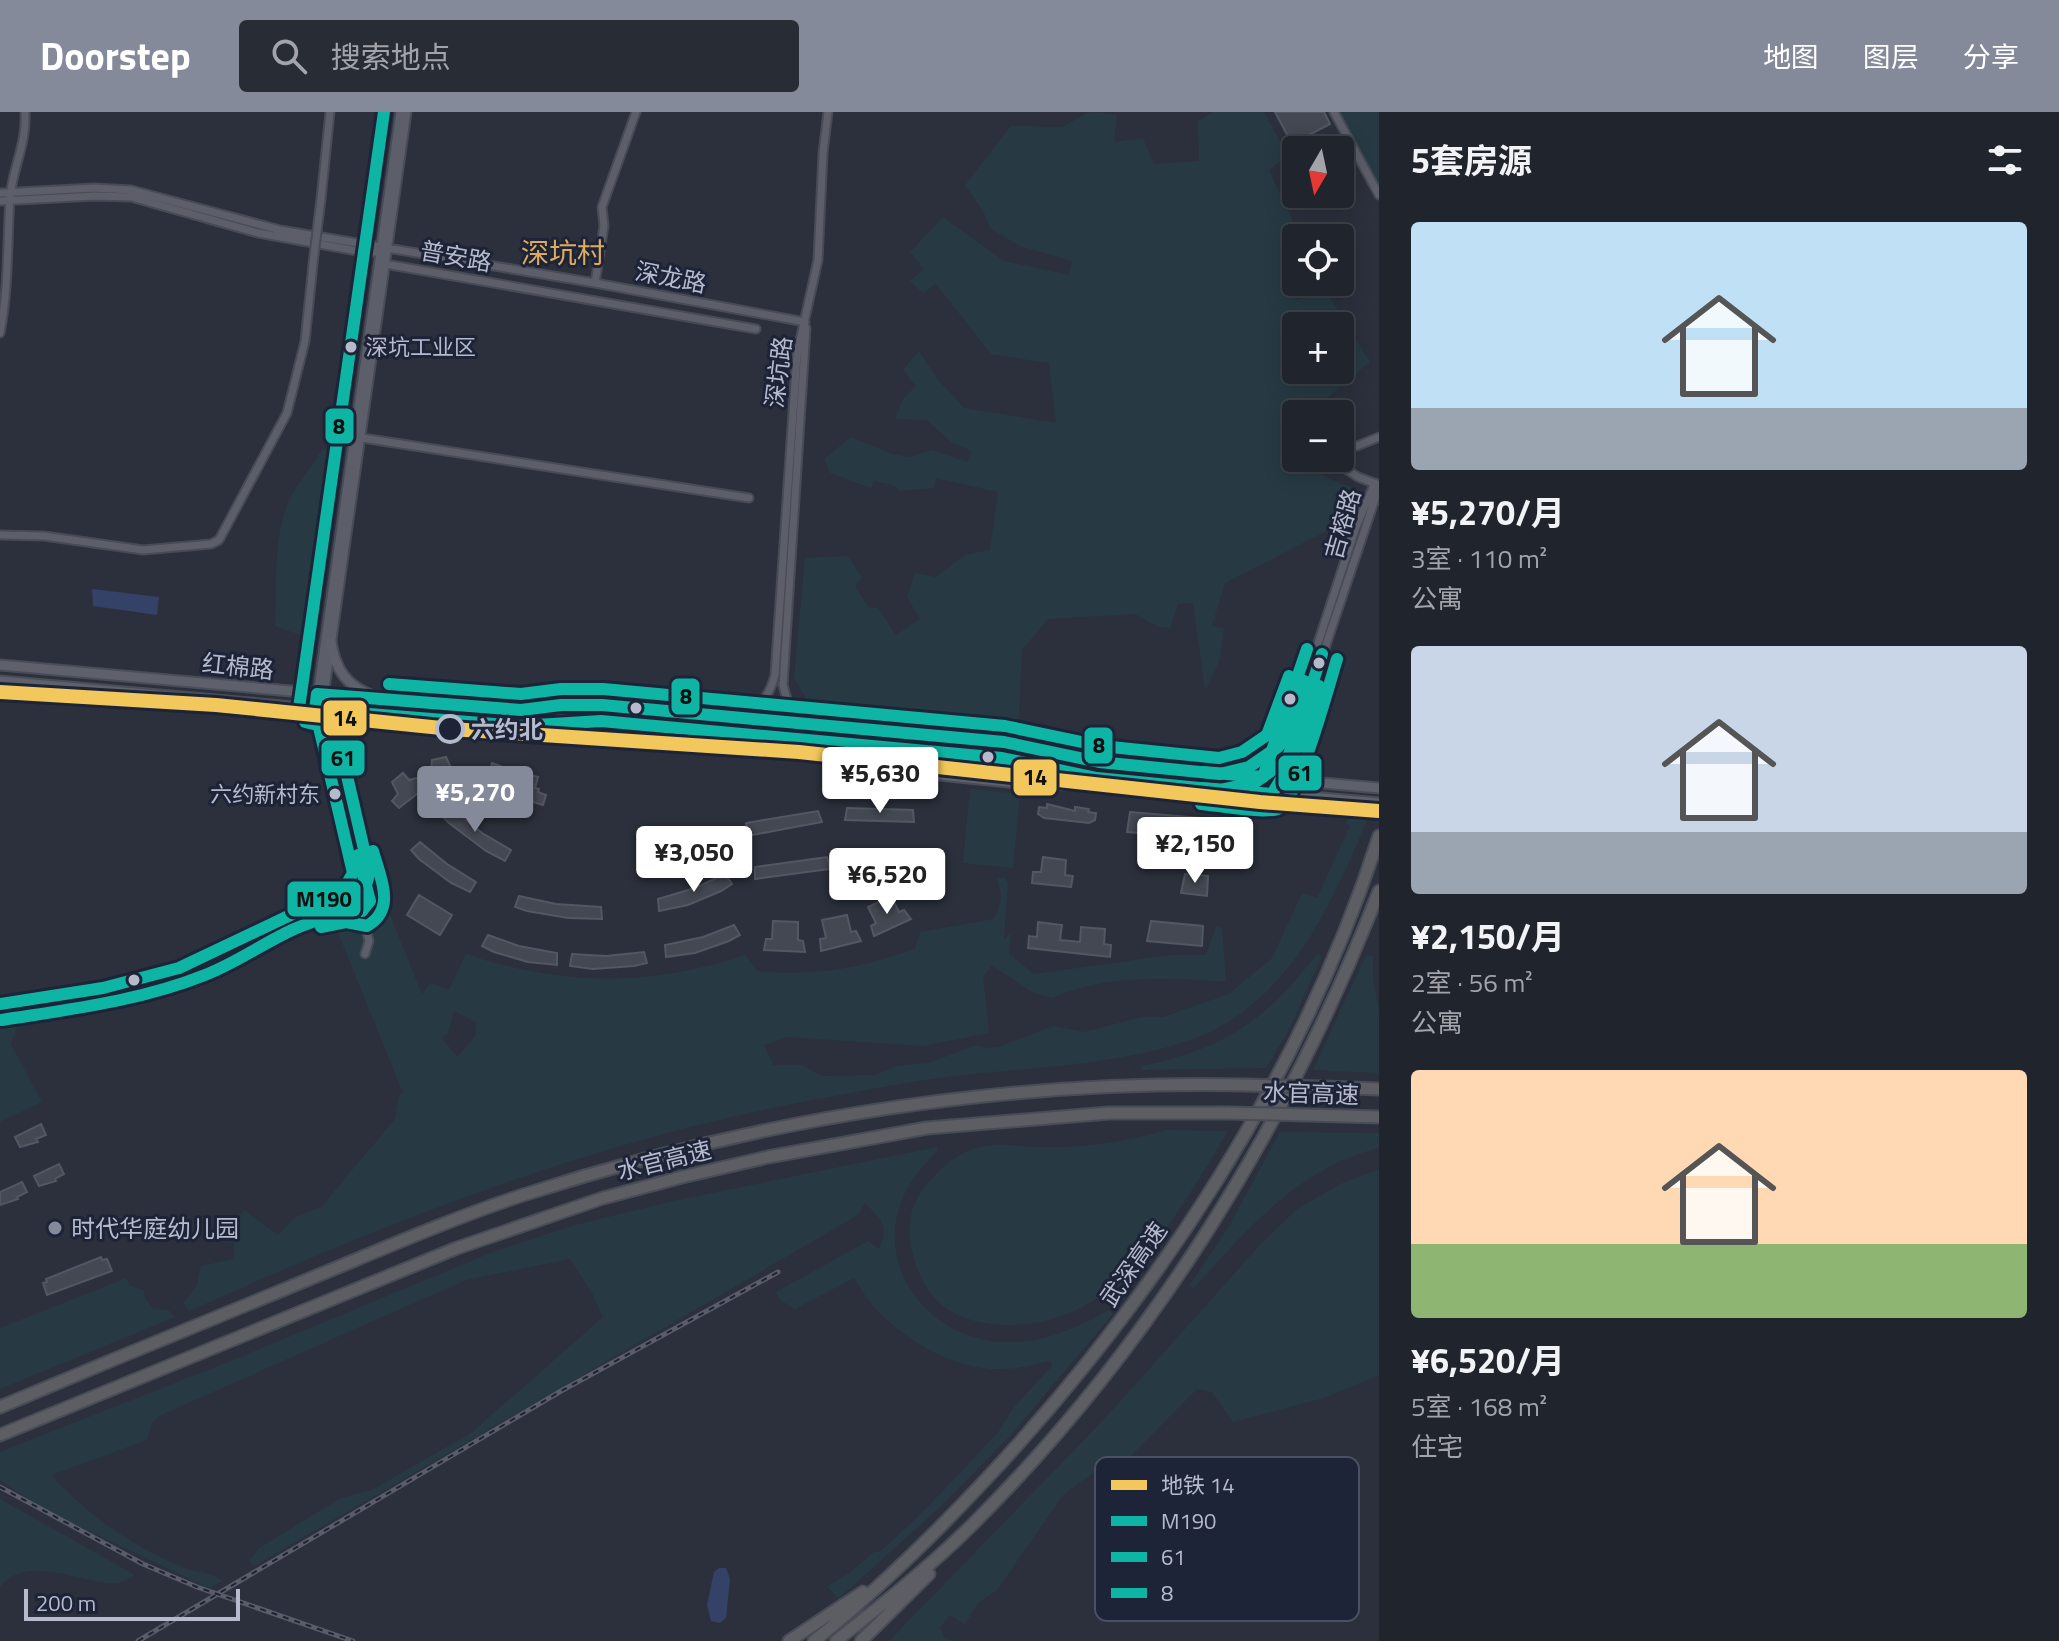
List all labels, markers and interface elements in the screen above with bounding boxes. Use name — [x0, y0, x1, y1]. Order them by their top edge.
search box — [239, 20, 799, 92]
text: Doorstep — [40, 27, 191, 85]
icon: search — [267, 34, 311, 78]
text: 搜索地点 — [331, 34, 451, 80]
text: 地图 — [1763, 35, 1819, 78]
text: 图层 — [1863, 35, 1919, 78]
text: 分享 — [1963, 35, 2019, 78]
text: 5套房源 — [1411, 134, 1532, 186]
north arrow — [1282, 136, 1354, 208]
map controls — [1282, 136, 1354, 472]
icon: filters — [1983, 138, 2027, 182]
button: locate — [1282, 224, 1354, 296]
district label: 深坑村 — [521, 231, 605, 274]
street label: 普安路 — [417, 232, 495, 280]
street label: 深龙路 — [632, 252, 710, 302]
icon: home — [1647, 274, 1791, 418]
button: + — [1282, 312, 1354, 384]
place label: 深坑工业区 — [366, 330, 476, 364]
street label: 深坑路 — [756, 334, 800, 410]
marker: 深坑工业区 — [343, 339, 359, 355]
button: − — [1282, 400, 1354, 472]
line badge: 8 — [324, 407, 355, 445]
text: 8 — [333, 409, 345, 443]
street label: 吉榕路 — [1315, 484, 1369, 564]
text: ¥5,270/月 — [1411, 486, 1565, 538]
text: 3室 · 110 m² — [1411, 539, 1547, 578]
text: 公寓 — [1411, 579, 1463, 618]
street label: 红棉路 — [200, 644, 276, 688]
unlabelled marker — [1311, 655, 1327, 671]
line badge: 8 — [670, 677, 701, 716]
text: 8 — [680, 679, 692, 713]
unlabelled marker — [1282, 691, 1298, 707]
icon: home — [1647, 698, 1791, 842]
line badge: 14 — [322, 699, 368, 737]
unlabelled marker — [628, 700, 644, 716]
text: 14 — [333, 701, 357, 735]
place label: 六约北 — [471, 711, 543, 747]
marker: 六约北 — [436, 715, 464, 743]
line badge: 8 — [1083, 726, 1114, 765]
text: 8 — [1093, 728, 1105, 762]
line badge: 61 — [320, 739, 366, 777]
text: 61 — [331, 741, 355, 775]
pin: ¥5,630 — [815, 747, 945, 815]
unlabelled marker — [980, 749, 996, 765]
text: ¥5,630 — [840, 753, 920, 792]
line badge: 61 — [1277, 754, 1323, 792]
text: 61 — [1288, 756, 1312, 790]
line badge: 14 — [1012, 758, 1058, 797]
text: 14 — [1023, 760, 1047, 794]
pin: ¥5,270 — [410, 766, 540, 834]
text: ¥5,270 — [435, 772, 515, 811]
place label: 六约新村东 — [210, 777, 320, 811]
marker: 六约新村东 — [327, 786, 343, 802]
pin: ¥2,150 — [1130, 817, 1260, 885]
text: ¥2,150 — [1155, 823, 1235, 862]
pin: ¥3,050 — [629, 826, 759, 894]
text: ¥3,050 — [654, 832, 734, 871]
pin: ¥6,520 — [822, 848, 952, 916]
text: ¥6,520 — [847, 854, 927, 893]
line badge: M190 — [286, 880, 362, 918]
text: M190 — [296, 882, 352, 916]
text: ¥2,150/月 — [1411, 910, 1565, 962]
text: 2室 · 56 m² — [1411, 963, 1533, 1002]
unlabelled marker — [126, 972, 142, 988]
text: 公寓 — [1411, 1003, 1463, 1042]
street label: 水官高速 — [1262, 1073, 1360, 1113]
icon: home — [1647, 1122, 1791, 1266]
street label: 水官高速 — [613, 1131, 715, 1189]
place label: 时代华庭幼儿园 — [71, 1210, 239, 1246]
street label: 武深高速 — [1091, 1214, 1175, 1314]
marker: 时代华庭幼儿园 — [46, 1219, 64, 1237]
text: ¥6,520/月 — [1411, 1334, 1565, 1386]
text: 5室 · 168 m² — [1411, 1387, 1547, 1426]
text: 住宅 — [1411, 1427, 1463, 1466]
legend — [1095, 1457, 1359, 1621]
text: 地铁 14 — [1161, 1468, 1234, 1502]
text: M190 — [1161, 1504, 1216, 1538]
text: 61 — [1161, 1540, 1186, 1574]
text: 8 — [1161, 1576, 1173, 1610]
scale bar — [24, 1585, 240, 1621]
text: 200 m — [36, 1586, 96, 1620]

